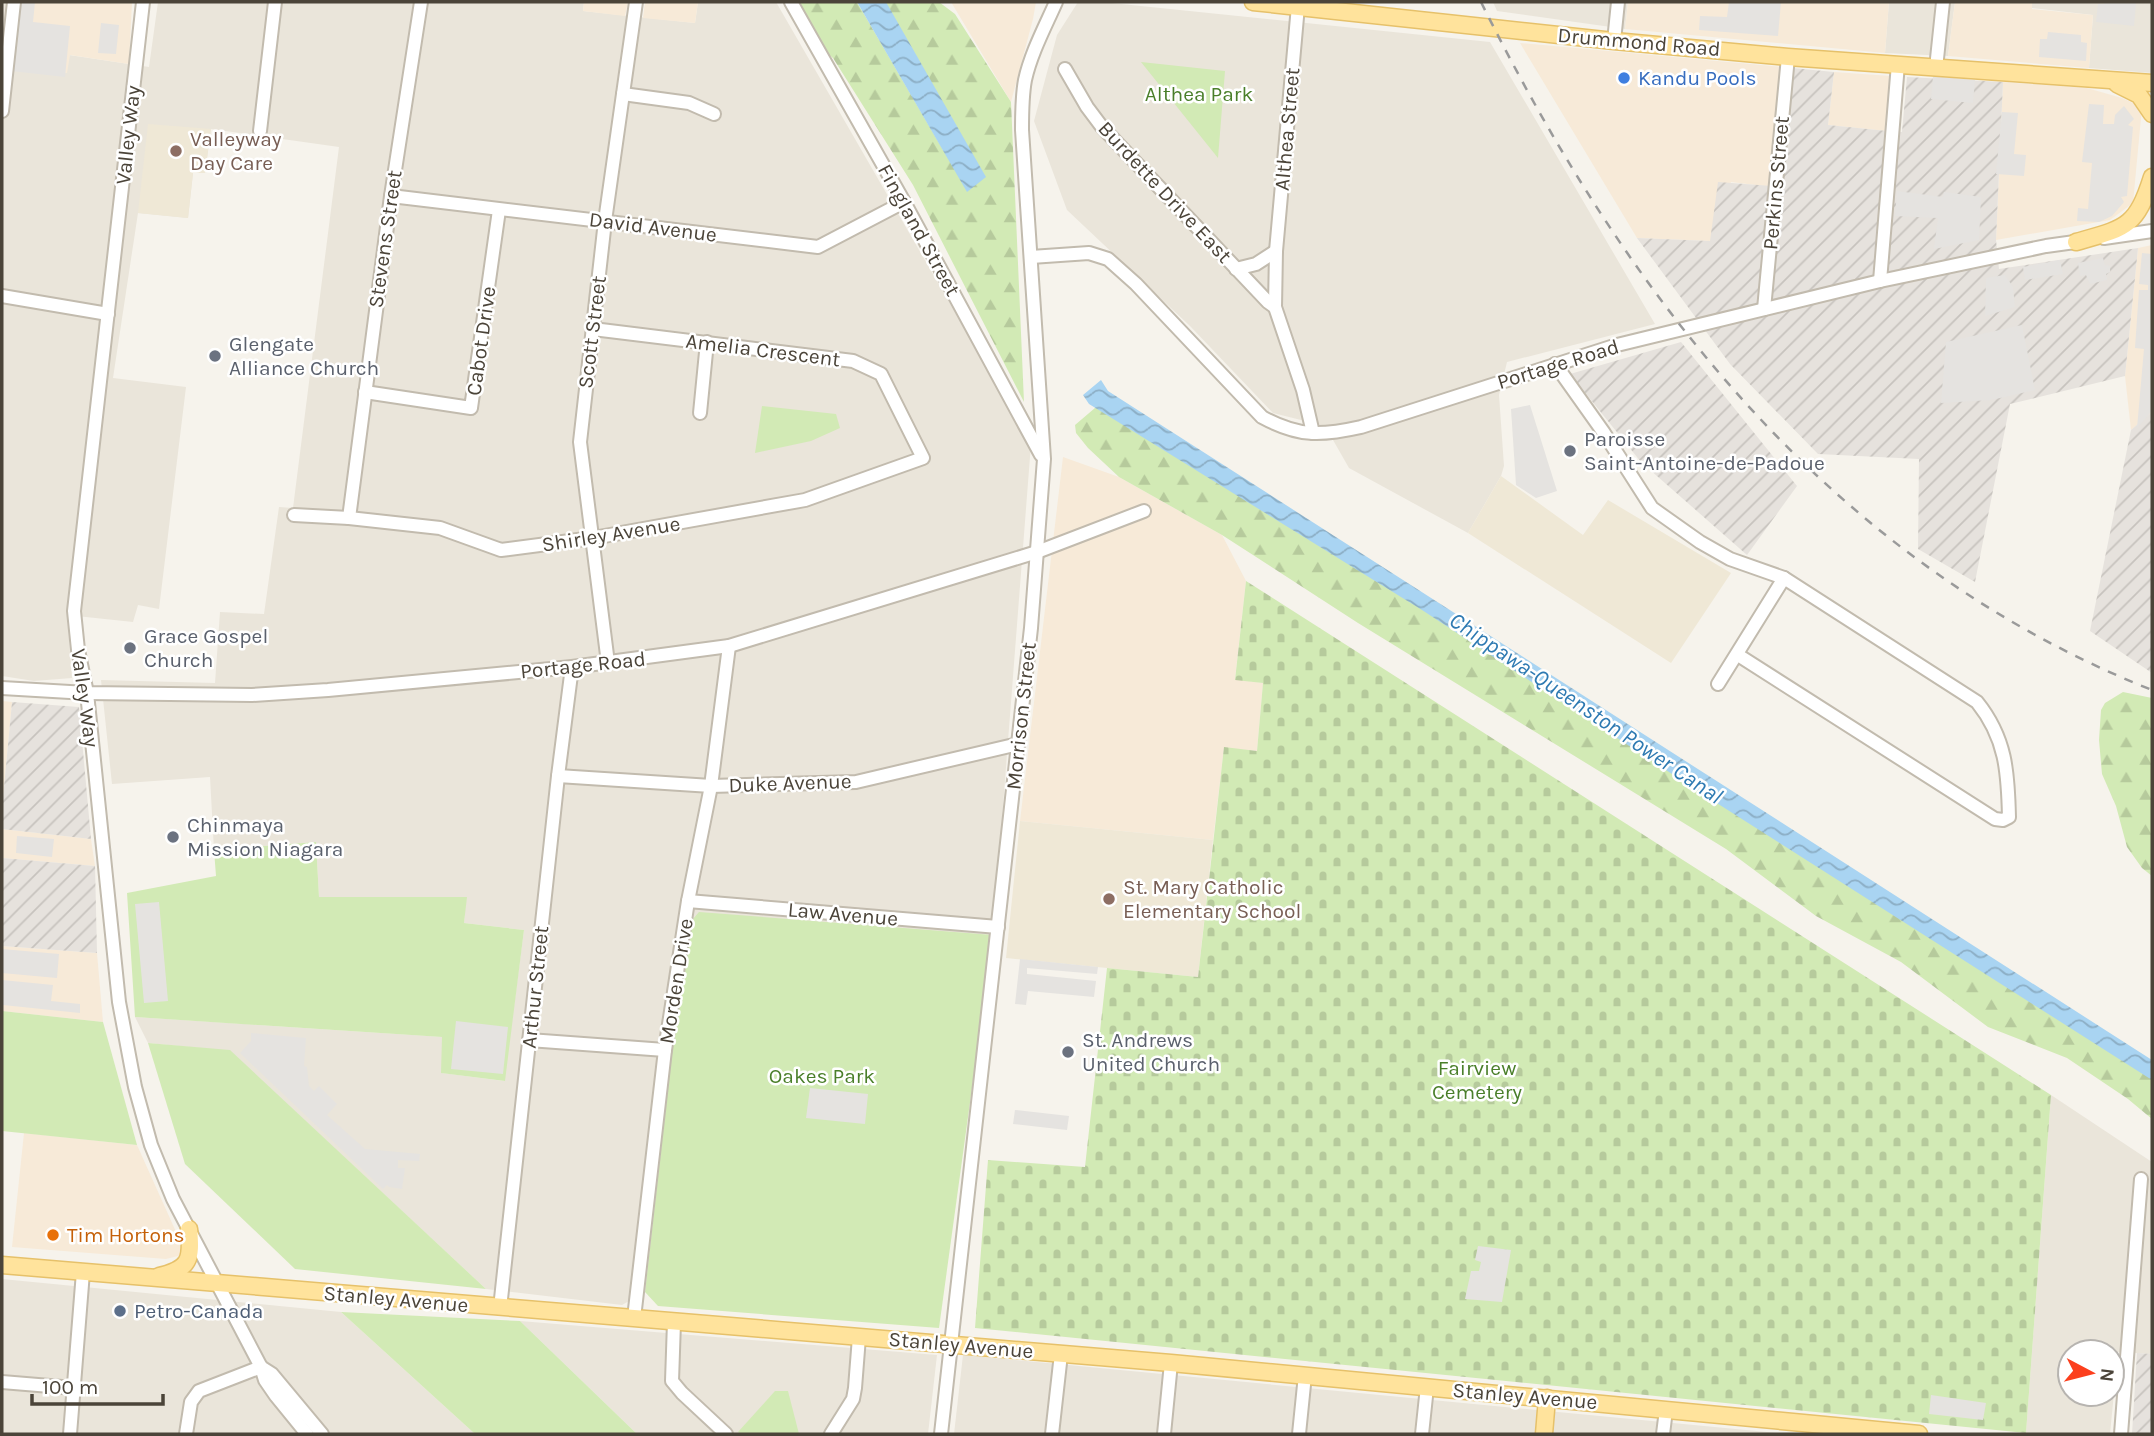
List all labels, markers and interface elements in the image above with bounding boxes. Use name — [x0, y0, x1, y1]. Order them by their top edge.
street label: Drummond Road — [1557, 23, 1721, 61]
street label: Althea Street — [1270, 66, 1304, 192]
place label: Kandu Pools — [1638, 66, 1757, 90]
marker: Kandu Pools — [1616, 70, 1632, 86]
park label: Althea Park — [1145, 82, 1253, 106]
street label: Valley Way — [111, 84, 145, 186]
street label: Perkins Street — [1758, 115, 1794, 251]
street label: Burdette Drive East — [1093, 116, 1237, 268]
place label: Valleyway Day Care — [190, 127, 282, 175]
marker: Valleyway Day Care — [168, 143, 184, 159]
street label: Fingland Street — [873, 160, 965, 300]
street label: Stevens Street — [363, 168, 407, 310]
street label: David Avenue — [588, 207, 718, 247]
street label: Scott Street — [573, 274, 611, 390]
street label: Cabot Drive — [461, 285, 501, 397]
street label: Amelia Crescent — [684, 329, 842, 371]
place label: Glengate Alliance Church — [229, 332, 379, 380]
street label: Portage Road — [1494, 334, 1622, 394]
marker: Glengate Alliance Church — [207, 348, 223, 364]
place label: Paroisse Saint-Antoine-de-Padoue — [1584, 427, 1825, 475]
marker: Paroisse Saint-Antoine-de-Padoue — [1562, 443, 1578, 459]
street label: Shirley Avenue — [540, 511, 682, 557]
water label: Chippawa-Queenston Power Canal — [1444, 606, 1728, 810]
place label: Grace Gospel Church — [144, 624, 268, 672]
marker: Grace Gospel Church — [122, 640, 138, 656]
street label: Morrison Street — [1001, 641, 1041, 791]
street label: Portage Road — [519, 646, 647, 684]
street label: Valley Way — [66, 647, 104, 749]
street label: Duke Avenue — [728, 769, 852, 797]
place label: Chinmaya Mission Niagara — [187, 813, 343, 861]
marker: Chinmaya Mission Niagara — [165, 829, 181, 845]
place label: St. Mary Catholic Elementary School — [1123, 875, 1301, 923]
marker: St. Mary Catholic Elementary School — [1101, 891, 1117, 907]
street label: Law Avenue — [787, 897, 899, 931]
street label: Morden Drive — [654, 917, 698, 1045]
street label: Arthur Street — [517, 924, 553, 1050]
place label: St. Andrews United Church — [1082, 1028, 1220, 1076]
marker: St. Andrews United Church — [1060, 1044, 1076, 1060]
park label: Fairview Cemetery — [1432, 1056, 1522, 1104]
park label: Oakes Park — [769, 1064, 875, 1088]
place label: Tim Hortons — [67, 1223, 185, 1247]
marker: Tim Hortons — [45, 1227, 61, 1243]
street label: Stanley Avenue — [323, 1281, 469, 1317]
place label: Petro-Canada — [134, 1299, 263, 1323]
marker: Petro-Canada — [112, 1303, 128, 1319]
street label: Stanley Avenue — [888, 1327, 1034, 1363]
north arrow — [2056, 1338, 2126, 1408]
scale bar — [32, 1362, 163, 1406]
text: N — [2095, 1367, 2119, 1383]
text: 100 m — [42, 1375, 99, 1399]
street label: Stanley Avenue — [1452, 1378, 1598, 1414]

